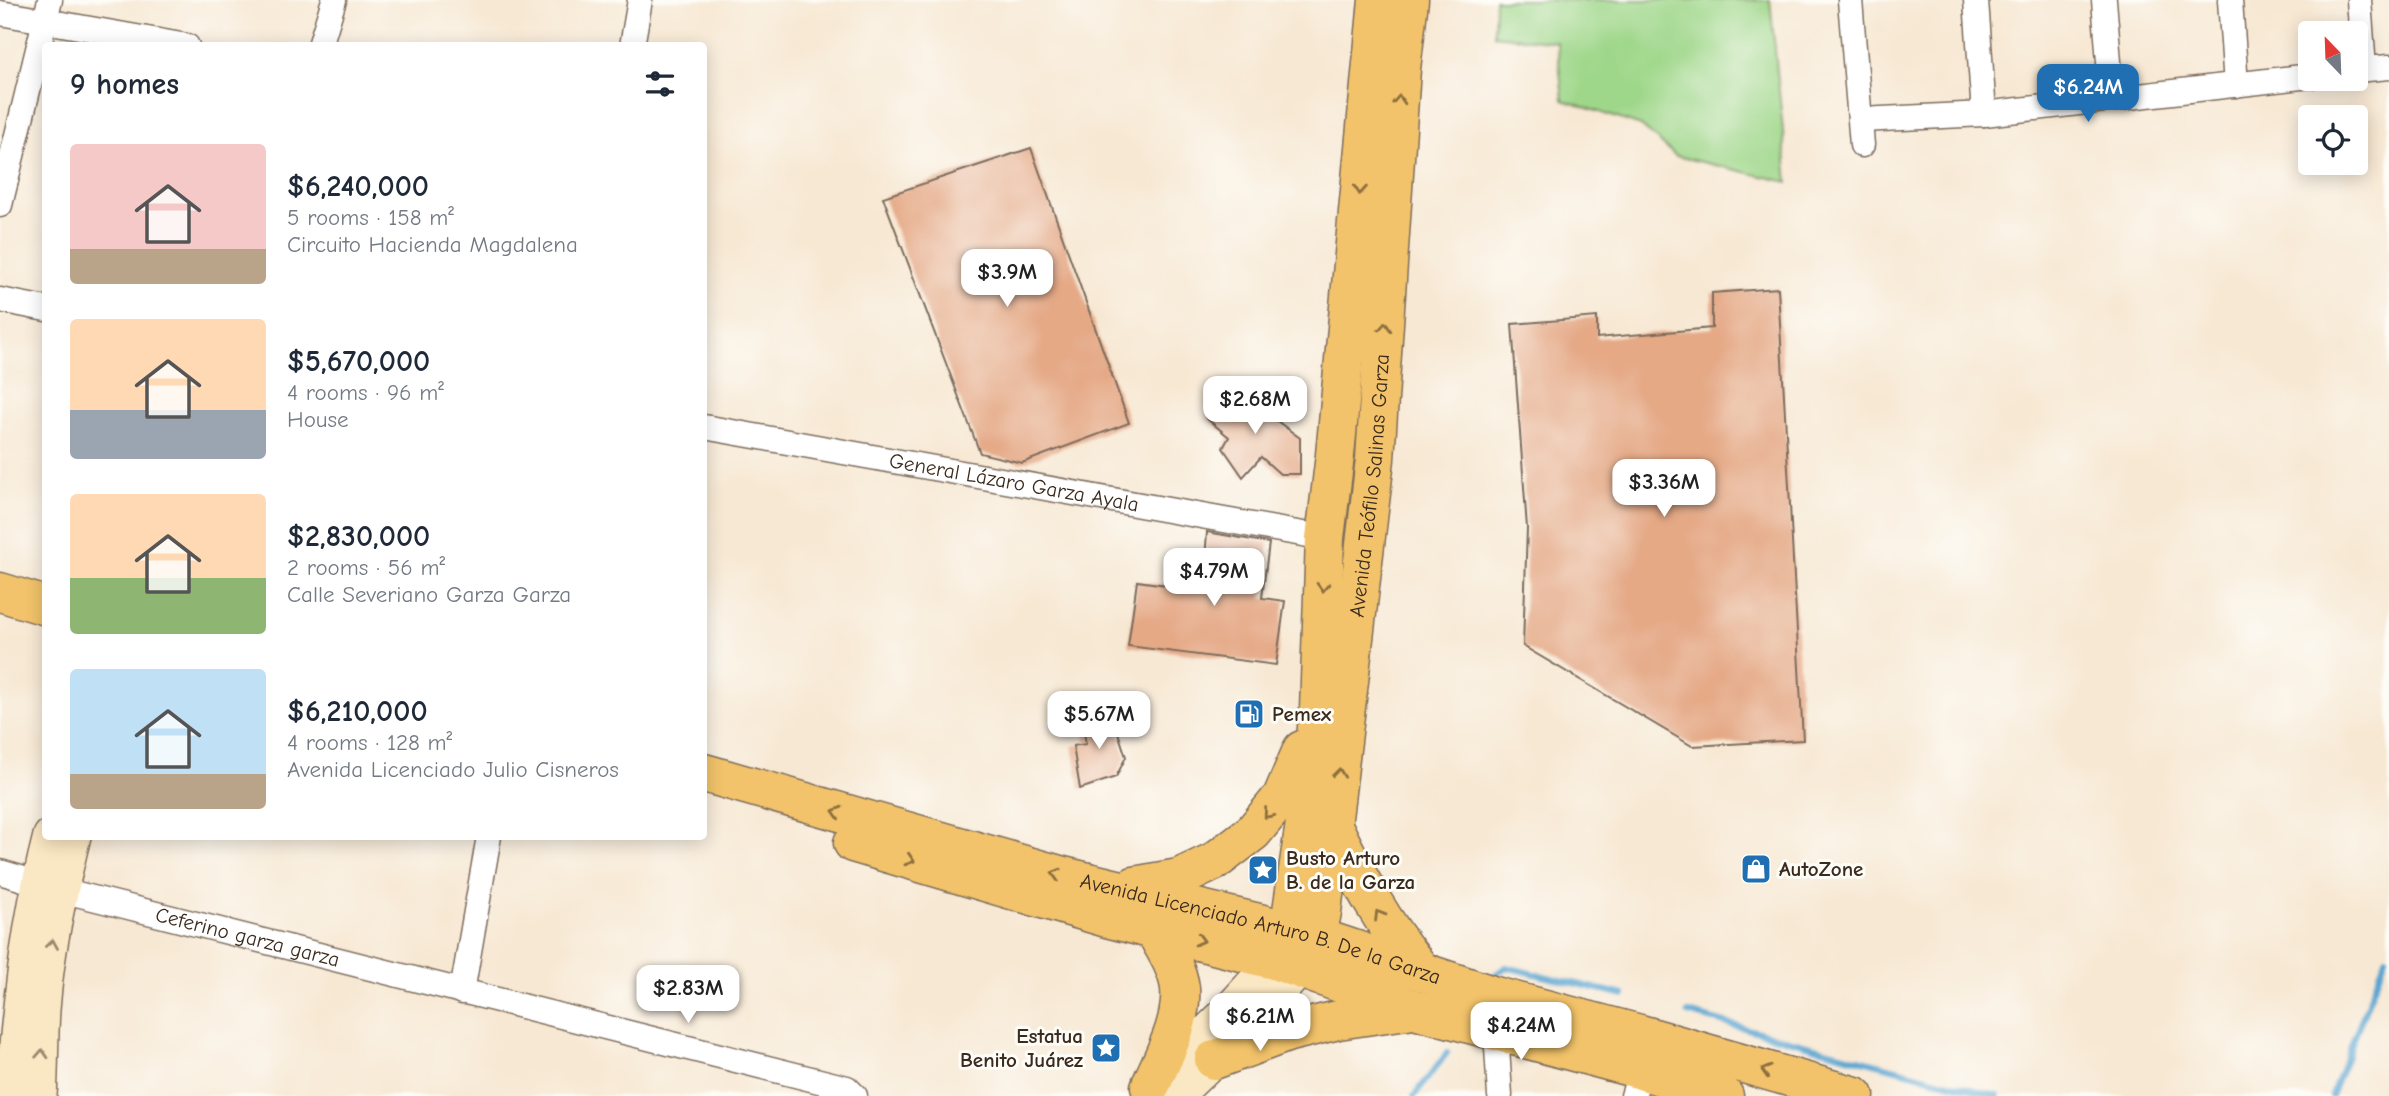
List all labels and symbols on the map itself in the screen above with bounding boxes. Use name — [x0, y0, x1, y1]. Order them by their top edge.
north arrow — [2298, 21, 2368, 91]
pin: $6.24M — [2031, 64, 2145, 124]
one-way arrow — [1392, 94, 1407, 105]
one-way arrow — [1353, 185, 1368, 196]
pin: $3.9M — [958, 250, 1056, 309]
one-way arrow — [1377, 321, 1392, 332]
street label: Avenida Teófilo Salinas Garza — [1345, 353, 1394, 619]
pin: $2.68M — [1198, 376, 1312, 436]
street label: General Lázaro Garza Ayala — [887, 448, 1141, 517]
pin: $3.36M — [1607, 460, 1721, 519]
pin: $4.79M — [1157, 548, 1271, 608]
one-way arrow — [1315, 582, 1330, 593]
pin: $5.67M — [1042, 692, 1156, 751]
fuel station icon: Pemex — [1232, 697, 1266, 731]
place label: Pemex — [1272, 702, 1332, 726]
one-way arrow — [1332, 767, 1347, 778]
one-way arrow — [831, 805, 843, 820]
one-way arrow — [1264, 806, 1276, 819]
place label: Busto Arturo B. de la Garza — [1286, 846, 1415, 894]
one-way arrow — [904, 852, 916, 867]
shop icon: AutoZone — [1739, 852, 1773, 886]
place icon: Busto Arturo B. de la Garza — [1246, 853, 1280, 887]
place label: AutoZone — [1779, 857, 1863, 881]
one-way arrow — [1050, 868, 1062, 882]
street label: Avenida Licenciado Arturo B. De la Garza — [1078, 869, 1444, 989]
street label: Ceferino garza garza — [153, 902, 342, 972]
one-way arrow — [1375, 909, 1388, 922]
one-way arrow — [1194, 932, 1206, 946]
one-way arrow — [44, 938, 59, 949]
pin: $2.83M — [631, 965, 745, 1025]
pin: $6.21M — [1203, 993, 1317, 1053]
pin: $4.24M — [1464, 1002, 1578, 1062]
place label: Estatua Benito Juárez — [960, 1024, 1083, 1072]
place icon: Estatua Benito Juárez — [1089, 1031, 1123, 1065]
one-way arrow — [35, 1048, 50, 1059]
one-way arrow — [1760, 1065, 1772, 1079]

